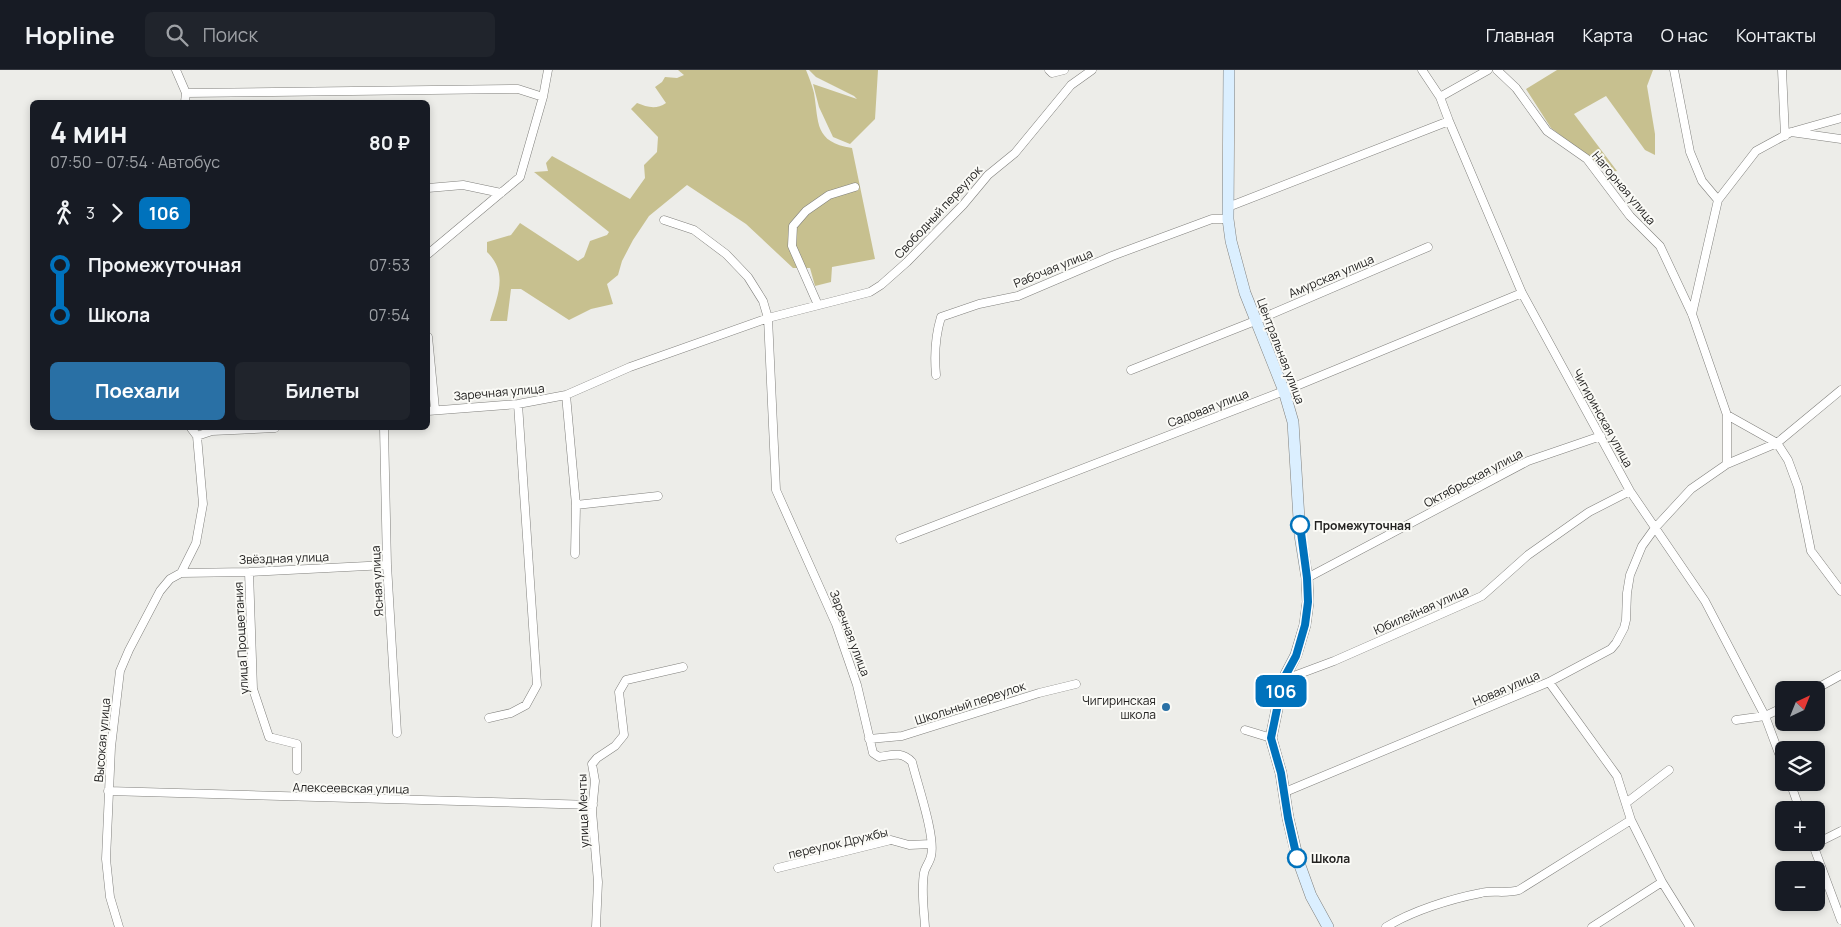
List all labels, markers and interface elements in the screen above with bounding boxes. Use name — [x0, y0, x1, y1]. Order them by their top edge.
search box — [145, 12, 495, 57]
text: Hopline — [25, 18, 115, 51]
icon: search — [163, 21, 191, 49]
text: Поиск — [203, 22, 258, 48]
text: Главная — [1486, 23, 1555, 47]
text: Карта — [1583, 23, 1633, 47]
text: О нас — [1661, 23, 1708, 47]
text: Контакты — [1736, 23, 1816, 47]
text: 4 мин — [50, 113, 127, 151]
text: 80 ₽ — [369, 130, 410, 156]
street label: Нагорная улица — [1588, 148, 1660, 228]
text: 07:50 – 07:54 · Автобус — [50, 151, 220, 173]
street label: Свободный переулок — [890, 161, 986, 262]
icon: walk — [50, 199, 78, 227]
icon: forward — [103, 199, 131, 227]
text: 106 — [149, 201, 180, 225]
text: 3 — [86, 202, 95, 224]
street label: Рабочая улица — [1011, 244, 1095, 292]
street label: Амурская улица — [1286, 250, 1376, 302]
text: Промежуточная — [88, 252, 242, 278]
text: 07:53 — [369, 254, 410, 276]
street label: Центральная улица — [1253, 295, 1309, 407]
text: Школа — [88, 302, 150, 328]
text: 07:54 — [369, 304, 410, 326]
button: Поехали — [50, 362, 225, 420]
button: Билеты — [235, 362, 410, 420]
street label: Чигиринская улица — [1569, 366, 1637, 470]
street label: Заречная улица — [453, 380, 545, 404]
street label: Садовая улица — [1165, 385, 1251, 431]
street label: Октябрьская улица — [1421, 445, 1525, 511]
marker: Промежуточная — [1290, 515, 1310, 535]
place label: Промежуточная — [1314, 517, 1411, 534]
street label: Ясная улица — [367, 545, 387, 617]
street label: Звёздная улица — [239, 548, 329, 568]
street label: улица Процветания — [230, 581, 252, 695]
street label: Юбилейная улица — [1371, 581, 1471, 639]
street label: Заречная улица — [826, 587, 874, 679]
street label: Новая улица — [1470, 666, 1542, 710]
line badge: 106 — [1252, 675, 1310, 707]
street label: Школьный переулок — [913, 677, 1028, 729]
text: 106 — [1266, 679, 1296, 703]
north arrow — [1775, 681, 1825, 731]
map controls — [1775, 681, 1825, 911]
place label: Чигиринская школа — [1082, 692, 1156, 723]
street label: Высокая улица — [90, 697, 114, 783]
marker: Чигиринская школа — [1160, 701, 1172, 713]
button: layers — [1775, 741, 1825, 791]
street label: улица Мечты — [573, 774, 593, 848]
street label: Алексеевская улица — [293, 778, 409, 798]
button: + — [1775, 801, 1825, 851]
street label: переулок Дружбы — [787, 823, 889, 863]
marker: Школа — [1287, 848, 1307, 868]
place label: Школа — [1311, 850, 1350, 867]
button: − — [1775, 861, 1825, 911]

